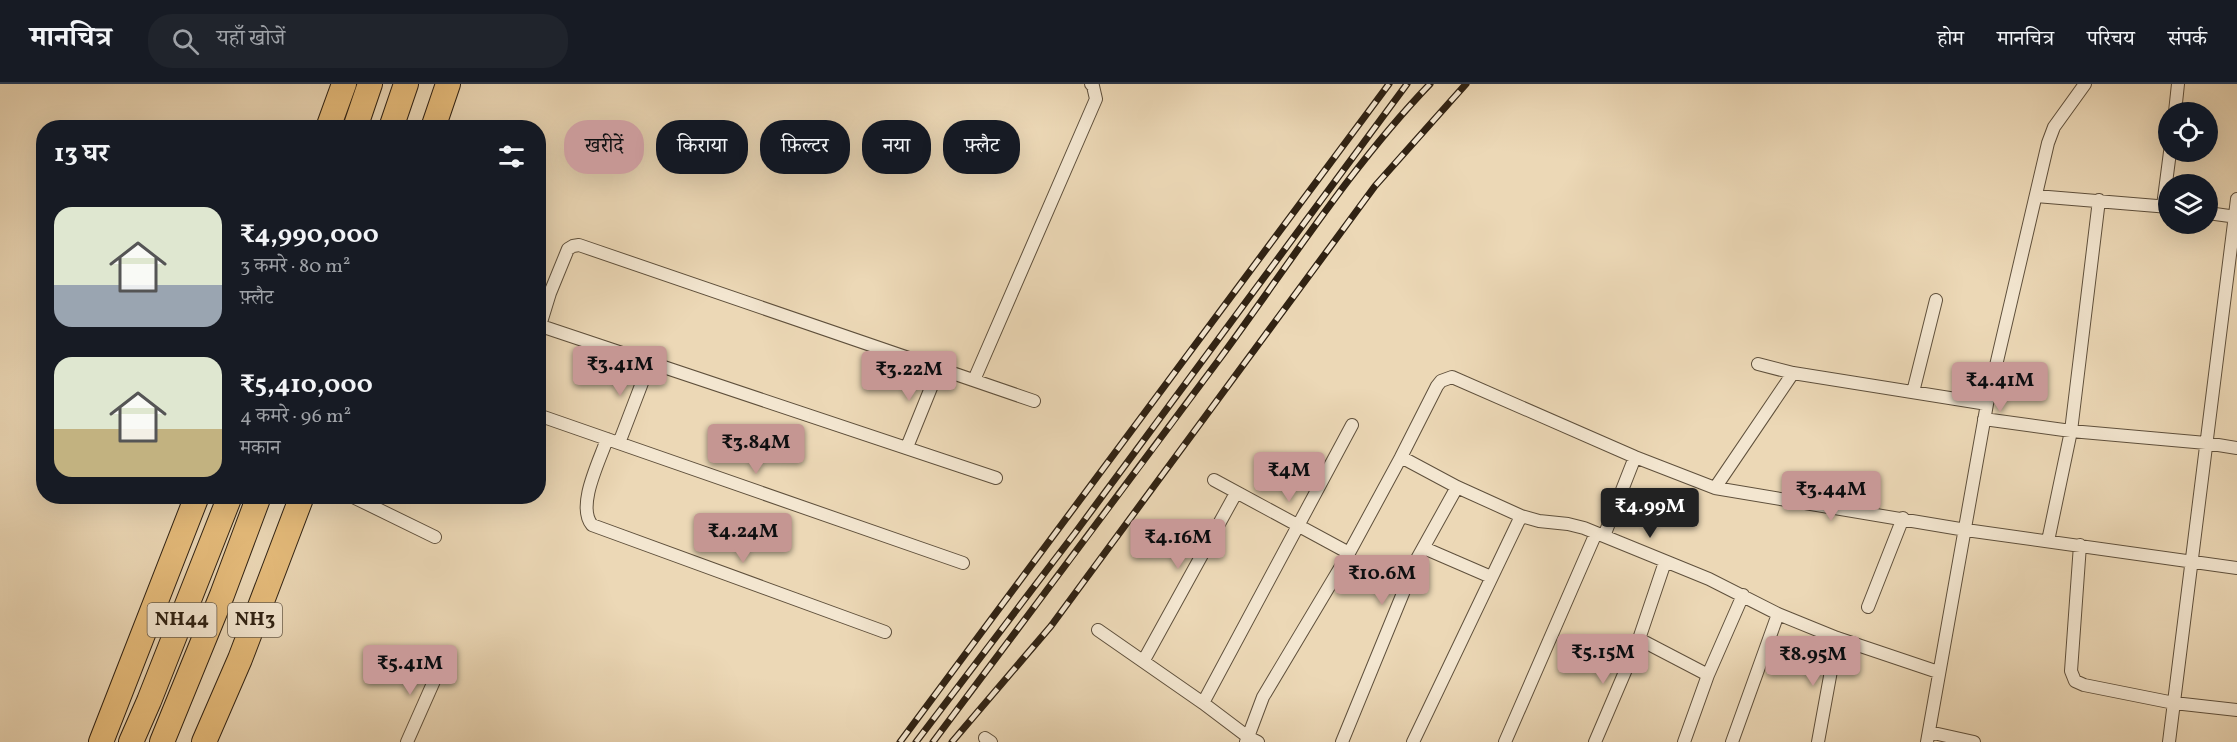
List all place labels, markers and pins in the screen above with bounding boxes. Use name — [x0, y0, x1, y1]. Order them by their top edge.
pin: ₹3.41M — [571, 346, 669, 397]
pin: ₹3.22M — [860, 351, 958, 402]
pin: ₹4.41M — [1951, 362, 2049, 413]
pin: ₹3.84M — [707, 424, 805, 475]
pin: ₹4M — [1260, 452, 1318, 503]
pin: ₹3.44M — [1782, 471, 1880, 522]
pin: ₹4.99M — [1601, 488, 1699, 539]
pin: ₹4.24M — [694, 513, 792, 564]
pin: ₹4.16M — [1129, 519, 1227, 570]
pin: ₹10.6M — [1333, 555, 1431, 606]
pin: ₹5.15M — [1554, 634, 1652, 685]
pin: ₹8.95M — [1764, 636, 1862, 687]
pin: ₹5.41M — [361, 645, 459, 696]

